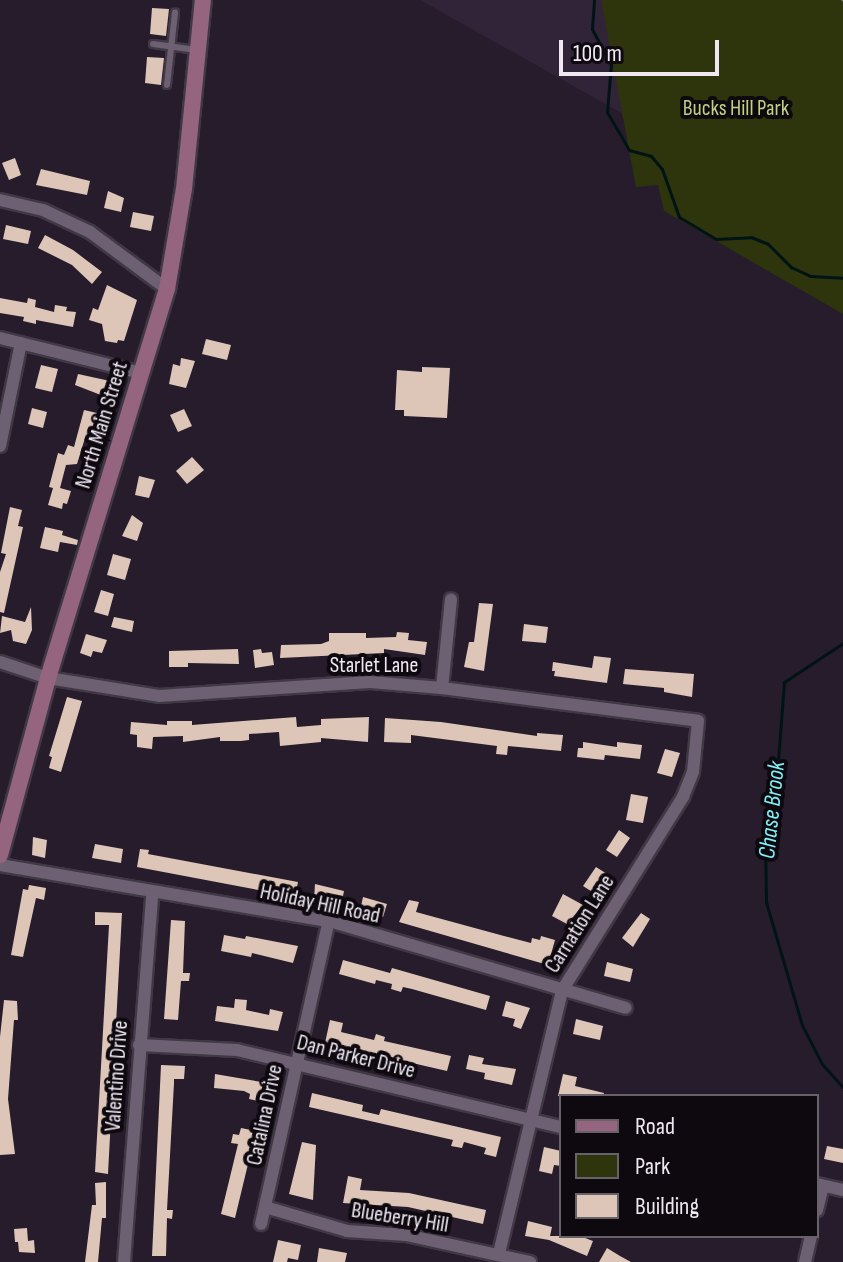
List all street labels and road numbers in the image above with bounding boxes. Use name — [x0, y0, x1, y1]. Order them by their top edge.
street label: North Main Street — [70, 358, 134, 492]
street label: Starlet Lane — [330, 653, 418, 679]
street label: Carnation Lane — [539, 870, 621, 978]
street label: Holiday Hill Road — [258, 878, 382, 930]
street label: Valentino Drive — [100, 1019, 134, 1133]
street label: Dan Parker Drive — [294, 1030, 418, 1084]
street label: Catalina Drive — [241, 1062, 289, 1168]
street label: Blueberry Hill — [349, 1197, 451, 1239]

